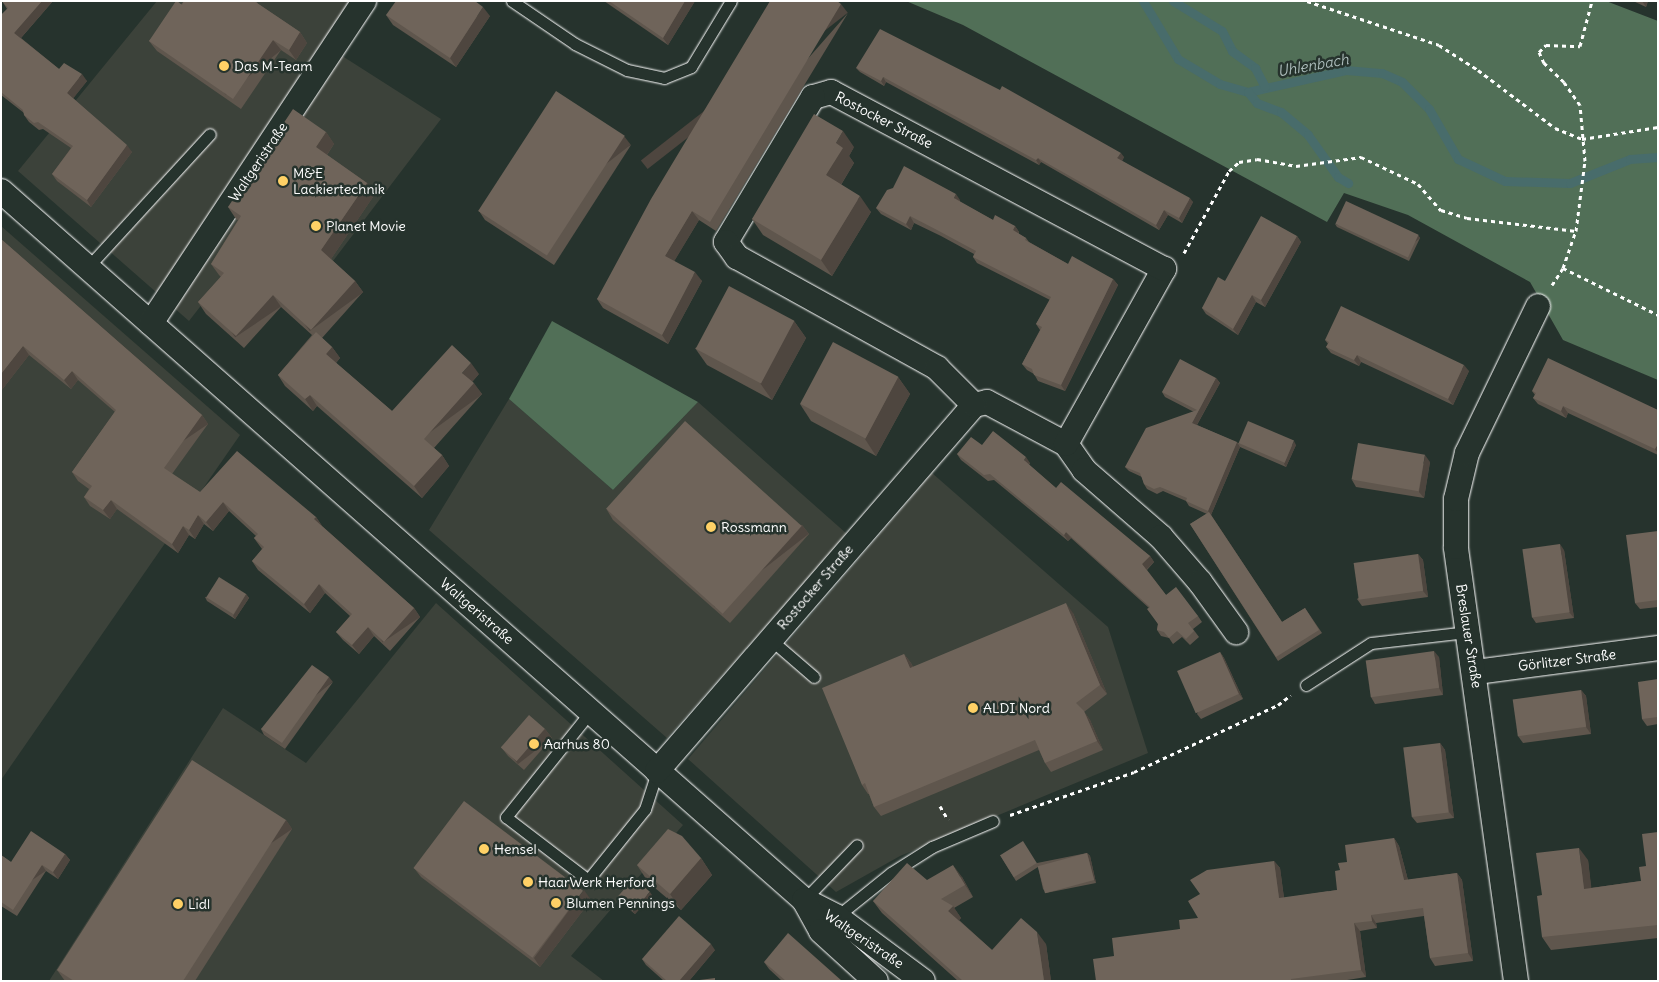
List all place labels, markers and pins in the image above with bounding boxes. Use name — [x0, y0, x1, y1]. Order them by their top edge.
place label: Das M-Team — [234, 58, 312, 74]
marker: Das M-Team — [218, 60, 230, 72]
place label: M&E Lackiertechnik — [293, 165, 385, 198]
marker: M&E Lackiertechnik — [277, 175, 289, 187]
place label: Planet Movie — [326, 218, 406, 234]
marker: Planet Movie — [310, 220, 322, 232]
place label: Rossmann — [721, 519, 787, 535]
marker: Rossmann — [705, 521, 717, 533]
place label: ALDI Nord — [983, 700, 1050, 716]
marker: ALDI Nord — [967, 702, 979, 714]
place label: Aarhus 80 — [544, 736, 610, 752]
marker: Aarhus 80 — [528, 738, 540, 750]
place label: Hensel — [494, 841, 537, 857]
marker: Hensel — [478, 843, 490, 855]
place label: HaarWerk Herford — [538, 874, 655, 890]
marker: HaarWerk Herford — [522, 876, 534, 888]
place label: Blumen Pennings — [566, 895, 675, 911]
place label: Lidl — [188, 896, 210, 912]
marker: Blumen Pennings — [550, 897, 562, 909]
marker: Lidl — [172, 898, 184, 910]

